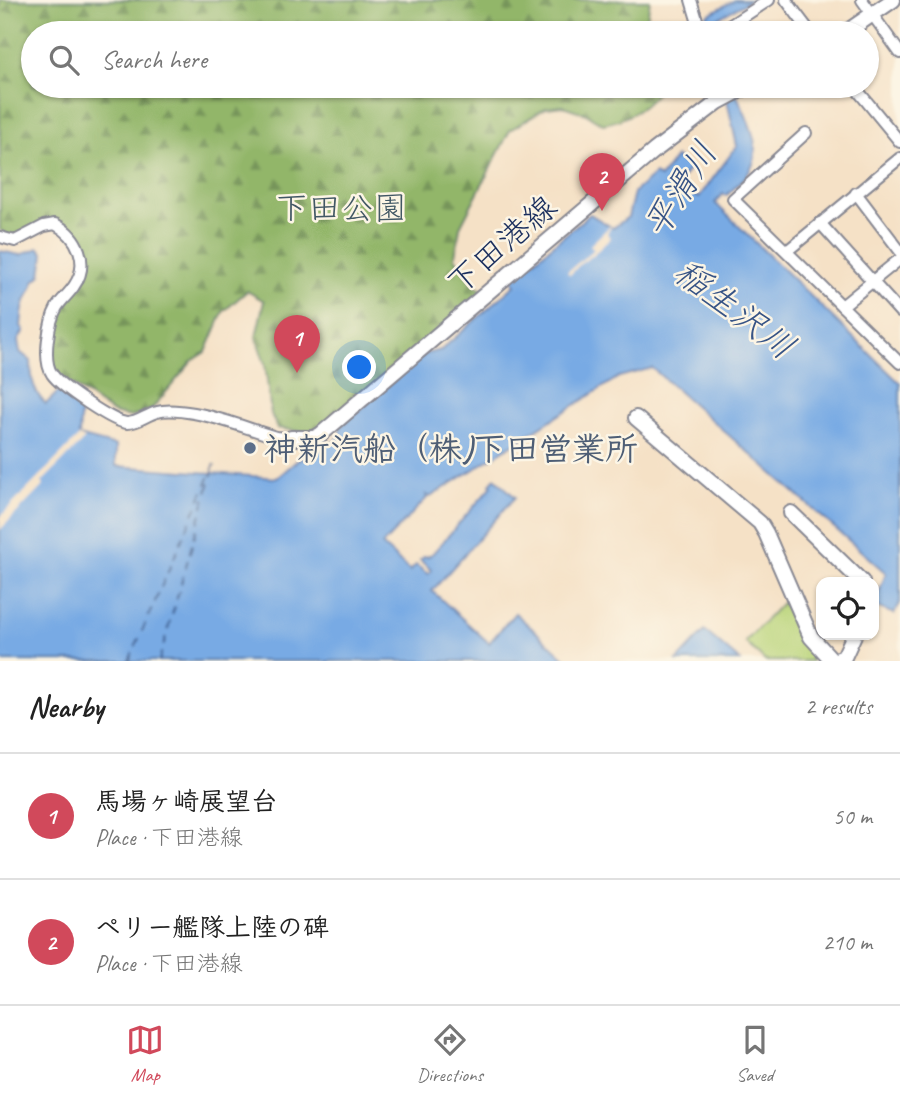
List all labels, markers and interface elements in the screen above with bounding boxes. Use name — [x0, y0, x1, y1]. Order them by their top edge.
search box — [21, 21, 879, 98]
icon: search — [45, 41, 83, 79]
text: Search here — [101, 43, 207, 76]
water label: 平滑川 — [634, 133, 727, 246]
pin: 2 — [579, 153, 625, 211]
street label: 下田港線 — [438, 186, 565, 304]
park label: 下田公園 — [275, 187, 407, 229]
water label: 稲生沢川 — [665, 249, 804, 370]
pin: 1 — [274, 315, 320, 373]
your location — [342, 350, 376, 384]
place label: 神新汽船（株)下田営業所 — [264, 428, 638, 470]
marker: 神新汽船（株)下田営業所 — [242, 440, 258, 456]
map controls — [816, 577, 879, 640]
button: locate — [816, 577, 879, 640]
text: Nearby — [28, 688, 104, 726]
text: 2 results — [805, 692, 872, 721]
text: 馬場ヶ崎展望台 — [95, 785, 277, 818]
text: 1 — [46, 802, 56, 831]
text: 50 m — [833, 802, 872, 831]
text: Place · 下田港線 — [95, 823, 243, 852]
text: ペリー艦隊上陸の碑 — [95, 911, 329, 944]
text: 2 — [46, 928, 56, 957]
text: 210 m — [823, 928, 872, 957]
text: Place · 下田港線 — [95, 949, 243, 978]
tab: Map — [126, 1021, 164, 1087]
tab: Directions — [417, 1021, 483, 1087]
tab: Saved — [736, 1021, 774, 1087]

